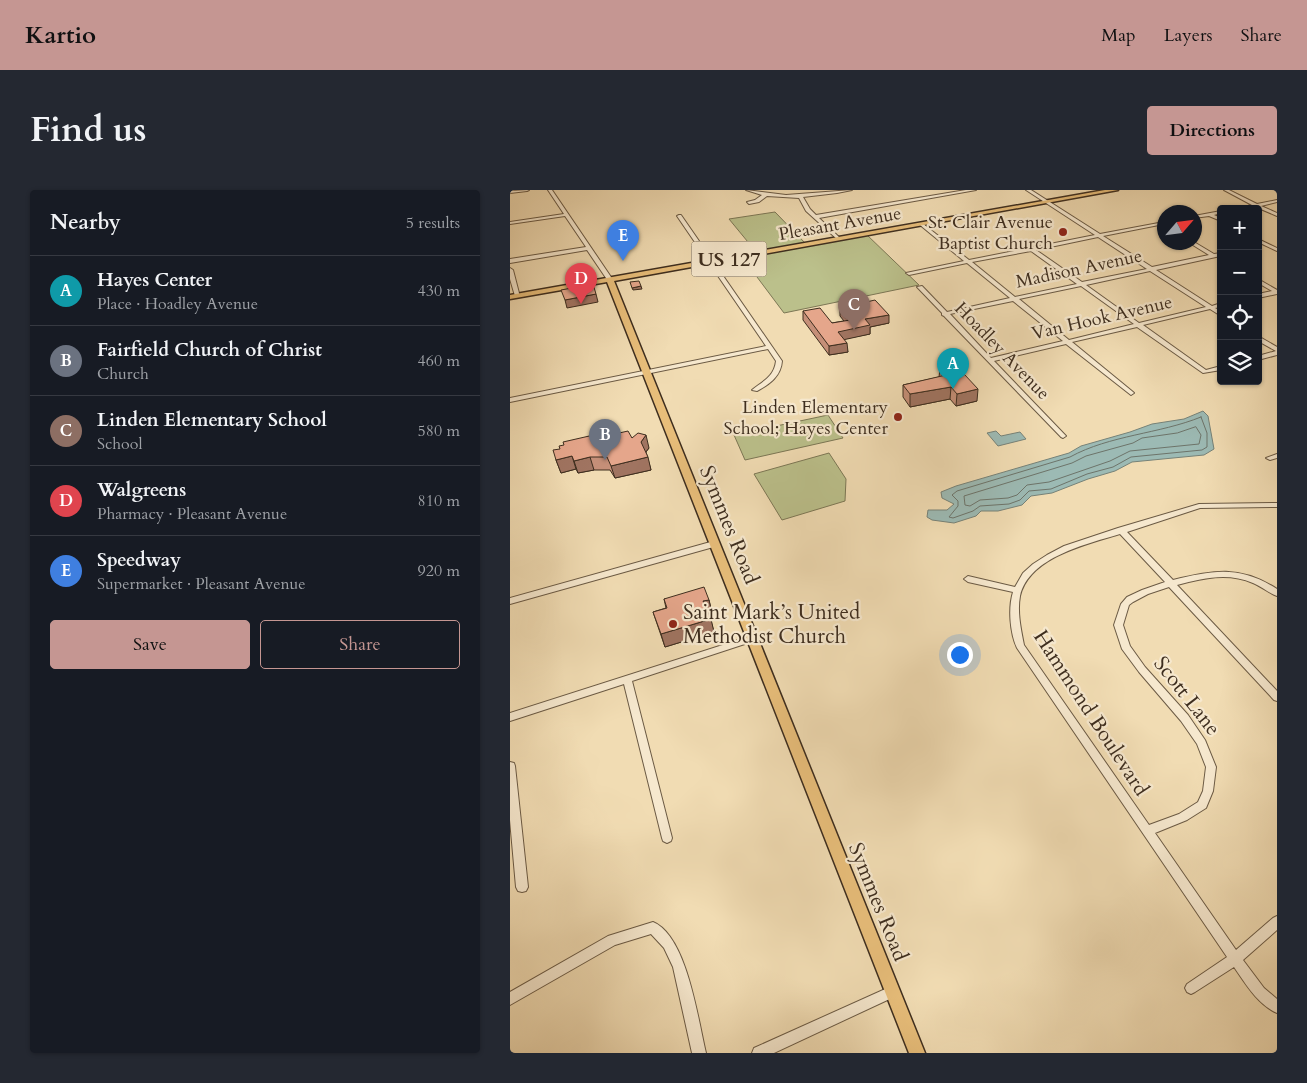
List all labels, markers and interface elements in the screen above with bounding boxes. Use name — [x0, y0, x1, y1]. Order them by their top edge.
text: Kartio — [25, 19, 96, 52]
text: Map — [1101, 23, 1136, 48]
text: Layers — [1164, 23, 1213, 48]
text: Share — [1241, 23, 1282, 48]
text: Find us — [30, 106, 146, 154]
button: Directions — [1147, 106, 1277, 155]
street label: Pleasant Avenue — [777, 201, 903, 247]
north arrow — [1157, 205, 1202, 250]
map controls — [1217, 205, 1262, 385]
button: + — [1217, 205, 1262, 250]
text: Nearby — [50, 208, 121, 237]
place label: St. Clair Avenue Baptist Church — [928, 210, 1053, 256]
text: 5 results — [406, 212, 460, 234]
pin: E — [607, 220, 639, 261]
marker: St. Clair Avenue Baptist Church — [1057, 226, 1069, 238]
road number: US 127 — [692, 242, 766, 276]
street label: Madison Avenue — [1014, 243, 1144, 295]
button: − — [1217, 250, 1262, 295]
pin: D — [565, 263, 597, 304]
text: Hayes Center — [97, 267, 212, 293]
text: A — [60, 280, 72, 302]
text: 430 m — [418, 280, 460, 302]
pin: C — [838, 289, 870, 330]
street label: Van Hook Avenue — [1029, 290, 1175, 346]
text: Place · Hoadley Avenue — [97, 293, 258, 315]
button: locate — [1217, 295, 1262, 340]
street label: Hoadley Avenue — [950, 298, 1054, 404]
text: Fairfield Church of Christ — [97, 337, 322, 363]
button: layers — [1217, 340, 1262, 385]
pin: A — [937, 348, 969, 389]
text: B — [60, 350, 72, 372]
text: 460 m — [418, 350, 460, 372]
text: Church — [97, 363, 149, 385]
place label: Linden Elementary School; Hayes Center — [723, 395, 888, 441]
text: Linden Elementary School — [97, 407, 327, 433]
marker: Linden Elementary School; Hayes Center — [892, 411, 904, 423]
pin: B — [589, 419, 621, 460]
text: C — [60, 420, 72, 442]
text: 580 m — [418, 420, 460, 442]
text: School — [97, 433, 142, 455]
street label: Symmes Road — [692, 461, 766, 589]
text: Walgreens — [97, 477, 186, 503]
text: D — [59, 490, 73, 512]
text: 810 m — [418, 490, 460, 512]
text: Pharmacy · Pleasant Avenue — [97, 503, 287, 525]
text: Speedway — [97, 547, 181, 573]
text: E — [61, 560, 71, 582]
text: 920 m — [418, 560, 460, 582]
text: Supermarket · Pleasant Avenue — [97, 573, 306, 595]
place label: Saint Mark’s United Methodist Church — [683, 598, 860, 651]
marker: Saint Mark’s United Methodist Church — [667, 618, 679, 630]
button: Save — [50, 620, 250, 669]
button: Share — [260, 620, 460, 669]
street label: Hammond Boulevard — [1026, 624, 1156, 802]
your location — [947, 642, 973, 668]
street label: Scott Lane — [1147, 650, 1227, 742]
street label: Symmes Road — [841, 838, 915, 966]

